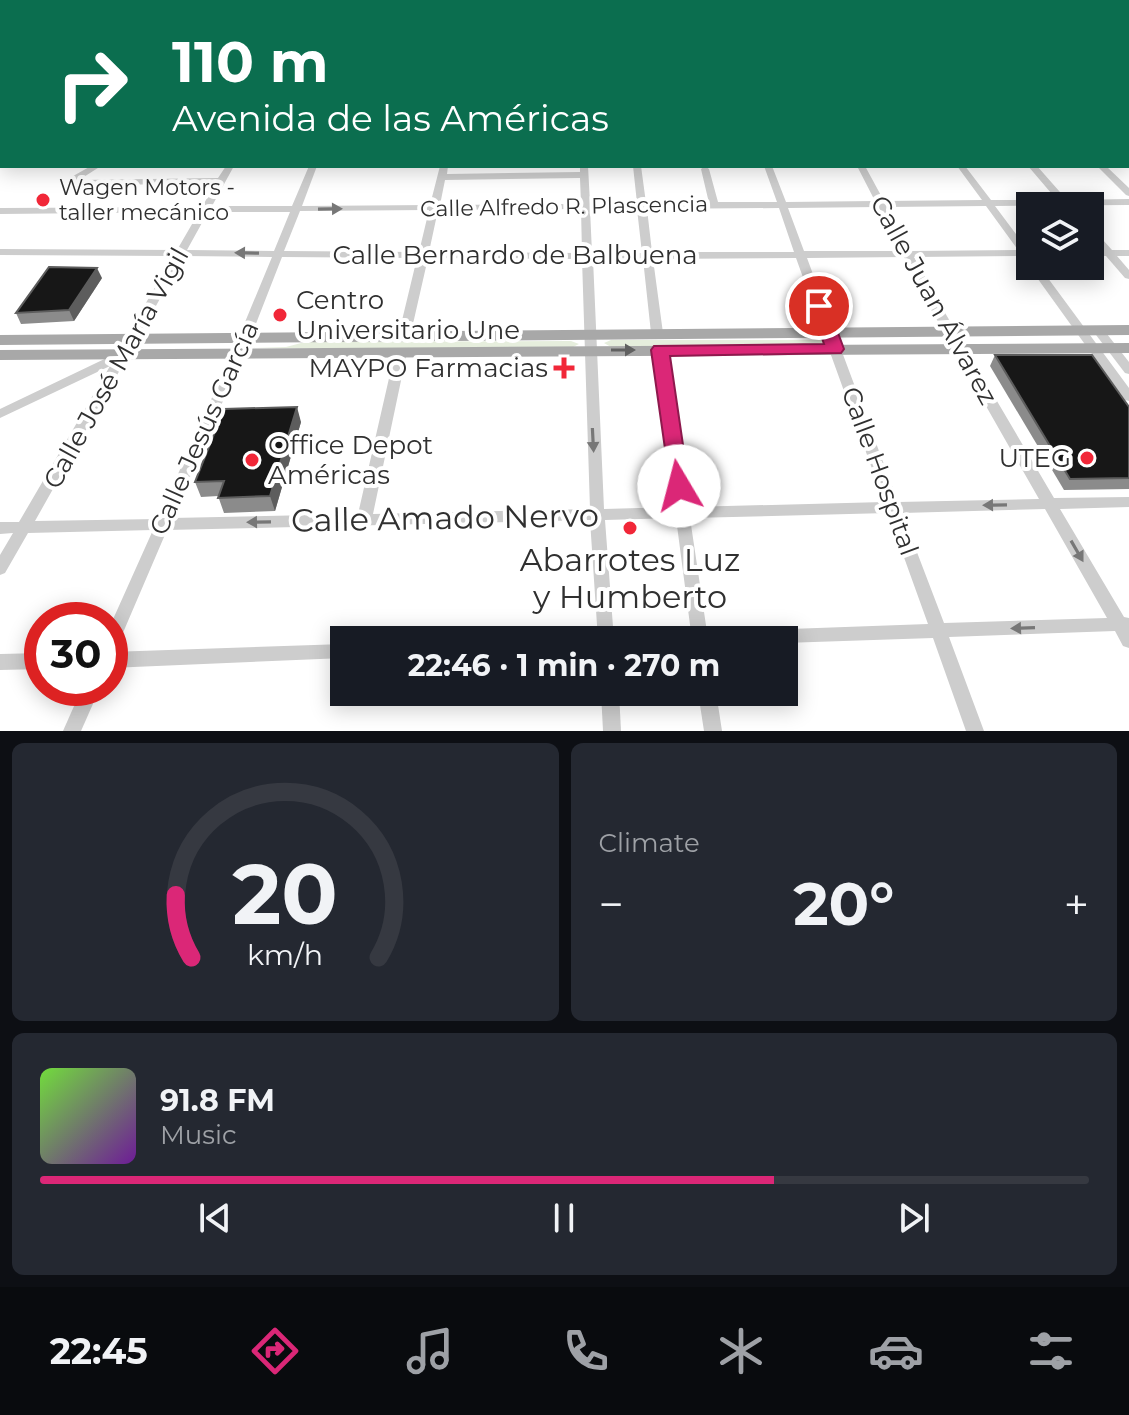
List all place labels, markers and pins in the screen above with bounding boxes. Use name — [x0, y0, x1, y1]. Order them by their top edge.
place label: Wagen Motors - taller mecánico — [59, 174, 235, 226]
marker: Wagen Motors - taller mecánico — [34, 191, 52, 209]
pin — [785, 272, 853, 340]
place label: Centro Universitario Une — [296, 284, 520, 346]
marker: Centro Universitario Une — [271, 306, 289, 324]
place label: MAYPO Farmacias — [308, 352, 548, 384]
marker: MAYPO Farmacias — [555, 359, 573, 377]
place label: Office Depot Américas — [268, 429, 433, 491]
place label: UTEG — [998, 442, 1071, 474]
marker: UTEG — [1078, 449, 1096, 467]
marker: Office Depot Américas — [243, 451, 261, 469]
marker: Abarrotes Luz y Humberto — [621, 519, 639, 537]
place label: Abarrotes Luz y Humberto — [520, 540, 740, 616]

